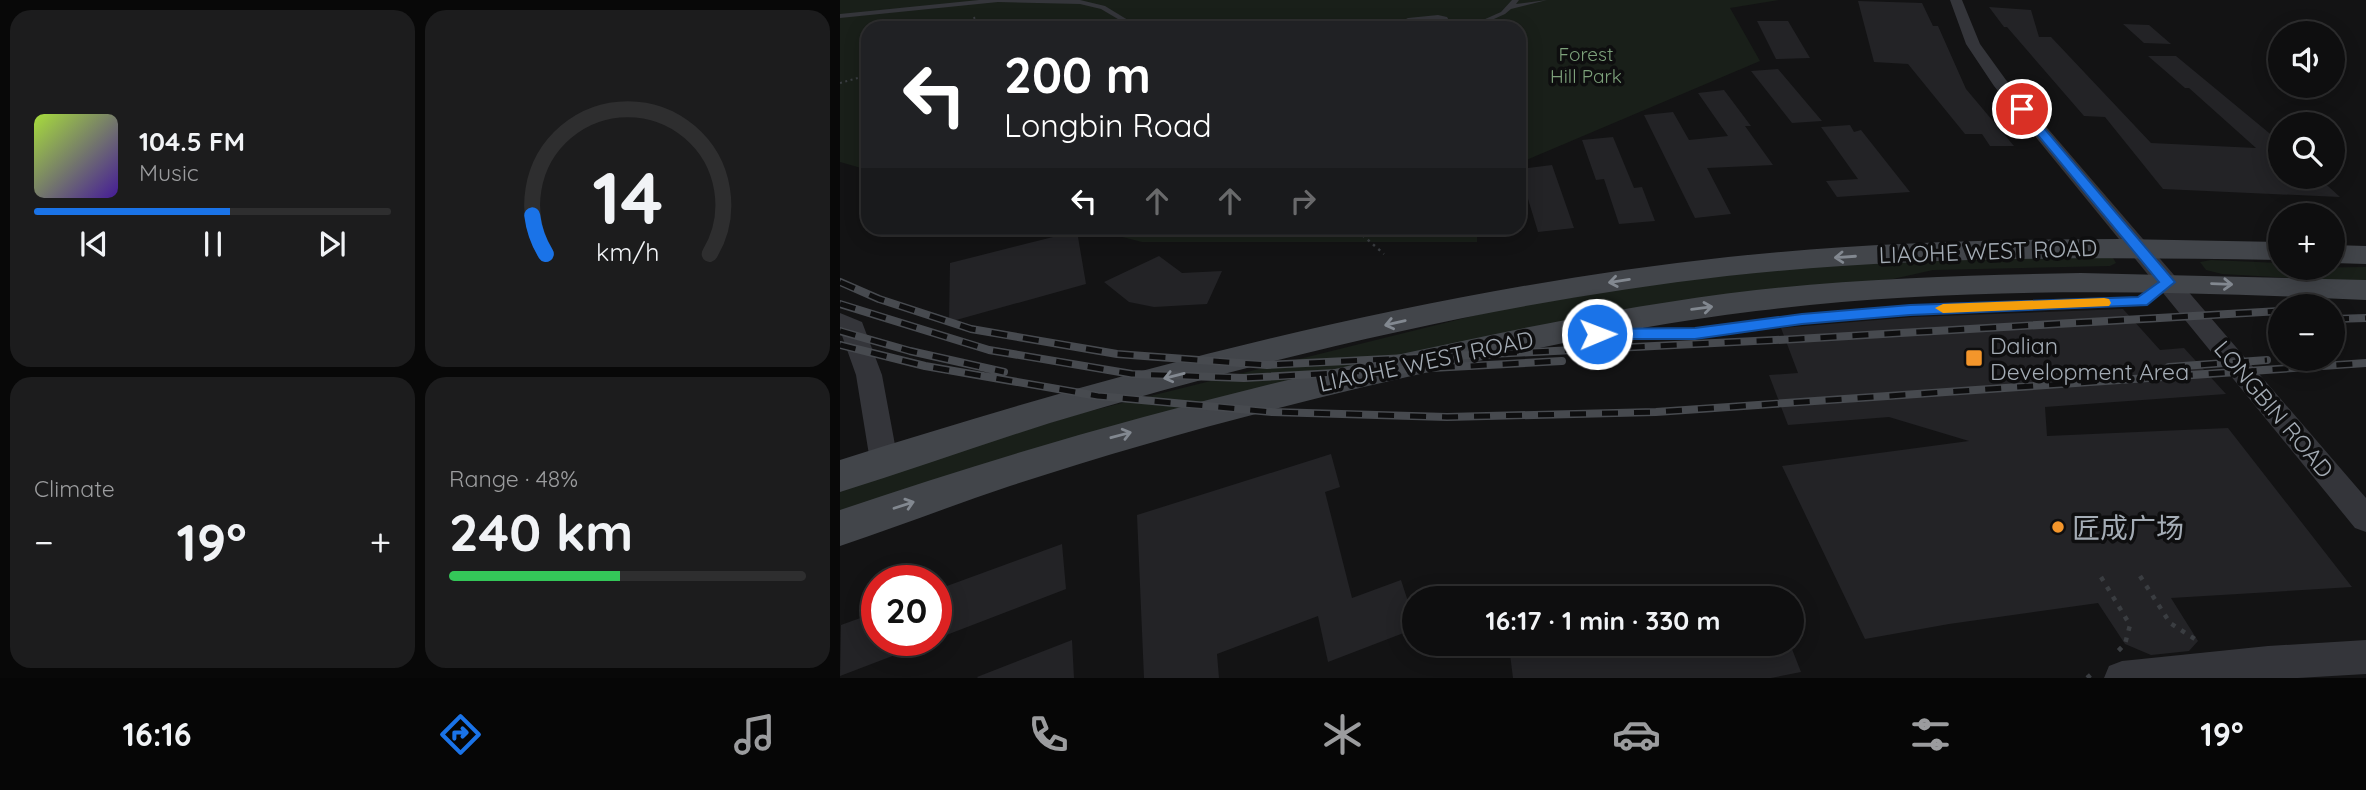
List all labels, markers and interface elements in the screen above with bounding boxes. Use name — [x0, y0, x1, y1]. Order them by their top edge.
map controls — [2268, 21, 2345, 371]
button: sound — [2268, 21, 2345, 98]
park label: Forest Hill Park — [1550, 42, 1622, 88]
text: 200 m — [1004, 44, 1151, 105]
icon: left — [889, 49, 980, 140]
pin — [1992, 79, 2052, 139]
icon: arrive — [2003, 90, 2041, 128]
text: Longbin Road — [1004, 105, 1212, 145]
button: search — [2268, 112, 2345, 189]
text: 104.5 FM — [139, 125, 245, 158]
text: 14 — [592, 152, 663, 243]
text: Music — [139, 158, 199, 187]
icon: left — [1065, 182, 1103, 220]
icon: ahead — [1138, 182, 1176, 220]
icon: ahead — [1211, 182, 1249, 220]
icon: right — [1284, 182, 1322, 220]
button: + — [2268, 203, 2345, 280]
icon: previous — [75, 225, 113, 263]
icon: pause — [194, 225, 232, 263]
icon: next — [313, 225, 351, 263]
street label: LIAOHE WEST ROAD — [1878, 233, 2098, 269]
text: km/h — [596, 236, 659, 267]
one-way arrow — [1834, 251, 1857, 264]
one-way arrow — [1608, 275, 1631, 288]
one-way arrow — [2210, 277, 2233, 291]
button: − — [2268, 294, 2345, 371]
position arrow — [1560, 297, 1634, 371]
one-way arrow — [1690, 302, 1712, 315]
one-way arrow — [1384, 317, 1407, 330]
street label: LIAOHE WEST ROAD — [1316, 324, 1536, 398]
place label: Dalian Development Area — [1990, 331, 2189, 386]
street label: LONGBIN ROAD — [2208, 334, 2340, 484]
marker: Dalian Development Area — [1964, 348, 1984, 368]
one-way arrow — [1163, 370, 1186, 383]
one-way arrow — [1110, 428, 1132, 441]
text: Range · 48% — [449, 464, 578, 493]
text: Climate — [34, 474, 115, 503]
one-way arrow — [893, 498, 915, 510]
text: 240 km — [449, 499, 633, 564]
text: 19° — [177, 509, 247, 574]
place label: 匠成广场 — [2072, 510, 2184, 545]
text: − — [34, 518, 54, 566]
text: + — [370, 518, 391, 566]
marker: 匠成广场 — [2050, 519, 2066, 535]
speed limit sign: 20 — [861, 565, 952, 656]
text: 16:17 · 1 min · 330 m — [1486, 604, 1720, 637]
icon: directions — [436, 710, 485, 759]
icon: music — [730, 710, 779, 759]
icon: phone — [1024, 710, 1073, 759]
icon: climate — [1318, 710, 1367, 759]
icon: car — [1612, 710, 1661, 759]
icon: filters — [1906, 710, 1955, 759]
text: 16:16 — [122, 714, 192, 754]
text: 19° — [2200, 714, 2244, 754]

